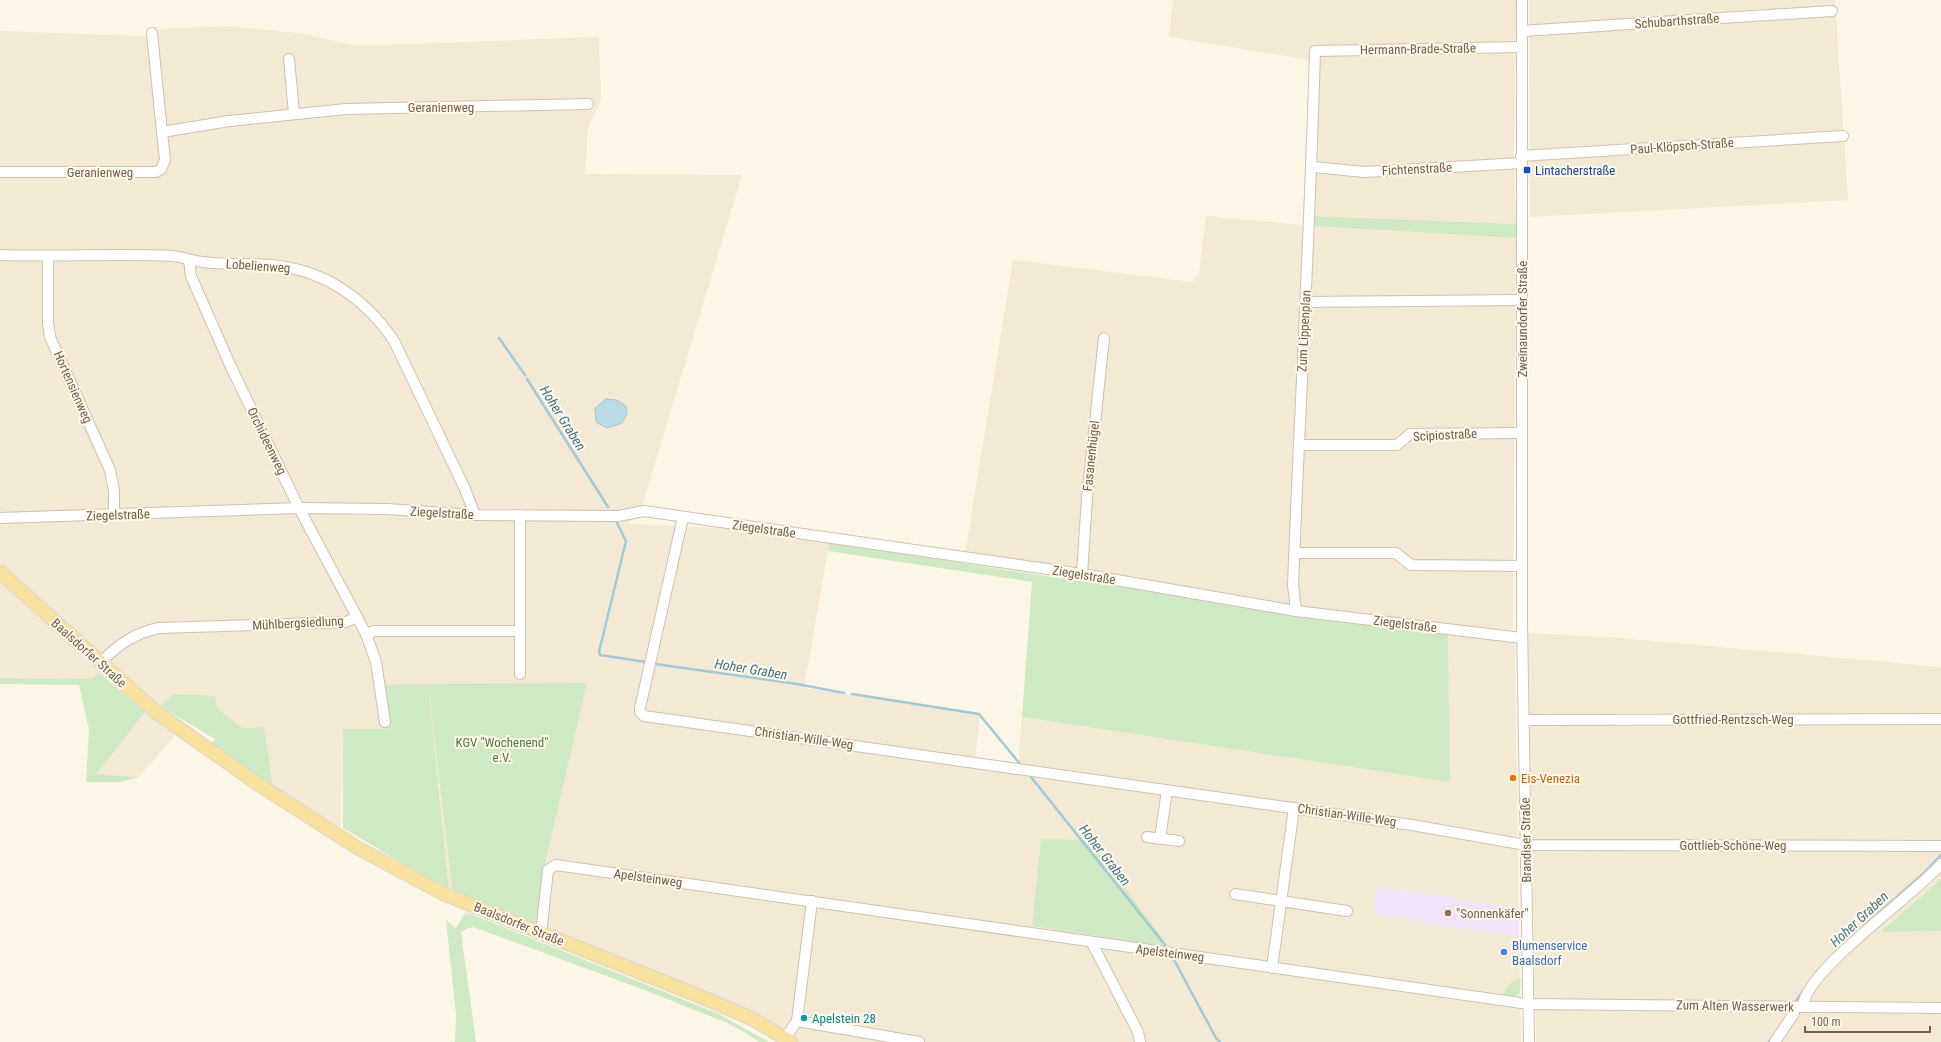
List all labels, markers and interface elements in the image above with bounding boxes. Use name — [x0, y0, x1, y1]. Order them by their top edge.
street label: Schubarthstraße — [1634, 11, 1720, 31]
street label: Hermann-Brade-Straße — [1360, 40, 1476, 58]
street label: Geranienweg — [408, 100, 474, 115]
street label: Paul-Klöpsch-Straße — [1630, 135, 1734, 157]
street label: Fichtenstraße — [1381, 160, 1453, 178]
place label: Lintacherstraße — [1535, 163, 1615, 178]
street label: Geranienweg — [67, 165, 133, 180]
marker: Lintacherstraße — [1522, 165, 1532, 175]
street label: Lobelienweg — [225, 256, 291, 276]
street label: Zweinaundorfer Straße — [1515, 261, 1530, 377]
street label: Zum Lippenplan — [1294, 290, 1314, 372]
street label: Hortensienweg — [50, 349, 96, 425]
water label: Hoher Graben — [537, 383, 589, 453]
street label: Orchideenweg — [244, 405, 290, 477]
street label: Fasanenhügel — [1080, 420, 1102, 492]
street label: Scipiostraße — [1413, 426, 1477, 444]
street label: Ziegelstraße — [410, 504, 474, 522]
street label: Ziegelstraße — [86, 506, 150, 524]
street label: Ziegelstraße — [731, 517, 797, 541]
street label: Ziegelstraße — [1051, 563, 1117, 587]
street label: Mühlbergsiedlung — [252, 613, 344, 633]
street label: Ziegelstraße — [1372, 613, 1438, 635]
street label: Baalsdorfer Straße — [48, 615, 130, 691]
water label: Hoher Graben — [713, 655, 789, 683]
street label: Gottfried-Rentzsch-Weg — [1672, 712, 1794, 727]
street label: Christian-Wille-Weg — [754, 724, 854, 752]
park label: KGV "Wochenend" e.V. — [456, 735, 548, 765]
place label: Eis-Venezia — [1521, 771, 1580, 786]
marker: Eis-Venezia — [1508, 773, 1518, 783]
street label: Brandiser Straße — [1518, 797, 1534, 883]
street label: Christian-Wille-Weg — [1297, 801, 1397, 829]
water label: Hoher Graben — [1076, 821, 1134, 889]
street label: Gottlieb-Schöne-Weg — [1680, 838, 1786, 853]
street label: Apelsteinweg — [613, 866, 683, 890]
water label: Hoher Graben — [1827, 888, 1891, 950]
street label: Baalsdorfer Straße — [472, 899, 566, 949]
place label: "Sonnenkäfer" — [1456, 906, 1529, 921]
marker: "Sonnenkäfer" — [1443, 908, 1453, 918]
place label: Blumenservice Baalsdorf — [1512, 938, 1587, 968]
street label: Apelsteinweg — [1135, 941, 1205, 965]
marker: Blumenservice Baalsdorf — [1499, 947, 1509, 957]
street label: Zum Alten Wasserwerk — [1676, 997, 1794, 1015]
scale bar — [1805, 1008, 1930, 1034]
place label: Apelstein 28 — [812, 1011, 876, 1026]
marker: Apelstein 28 — [799, 1013, 809, 1023]
text: 100 m — [1811, 1015, 1841, 1029]

